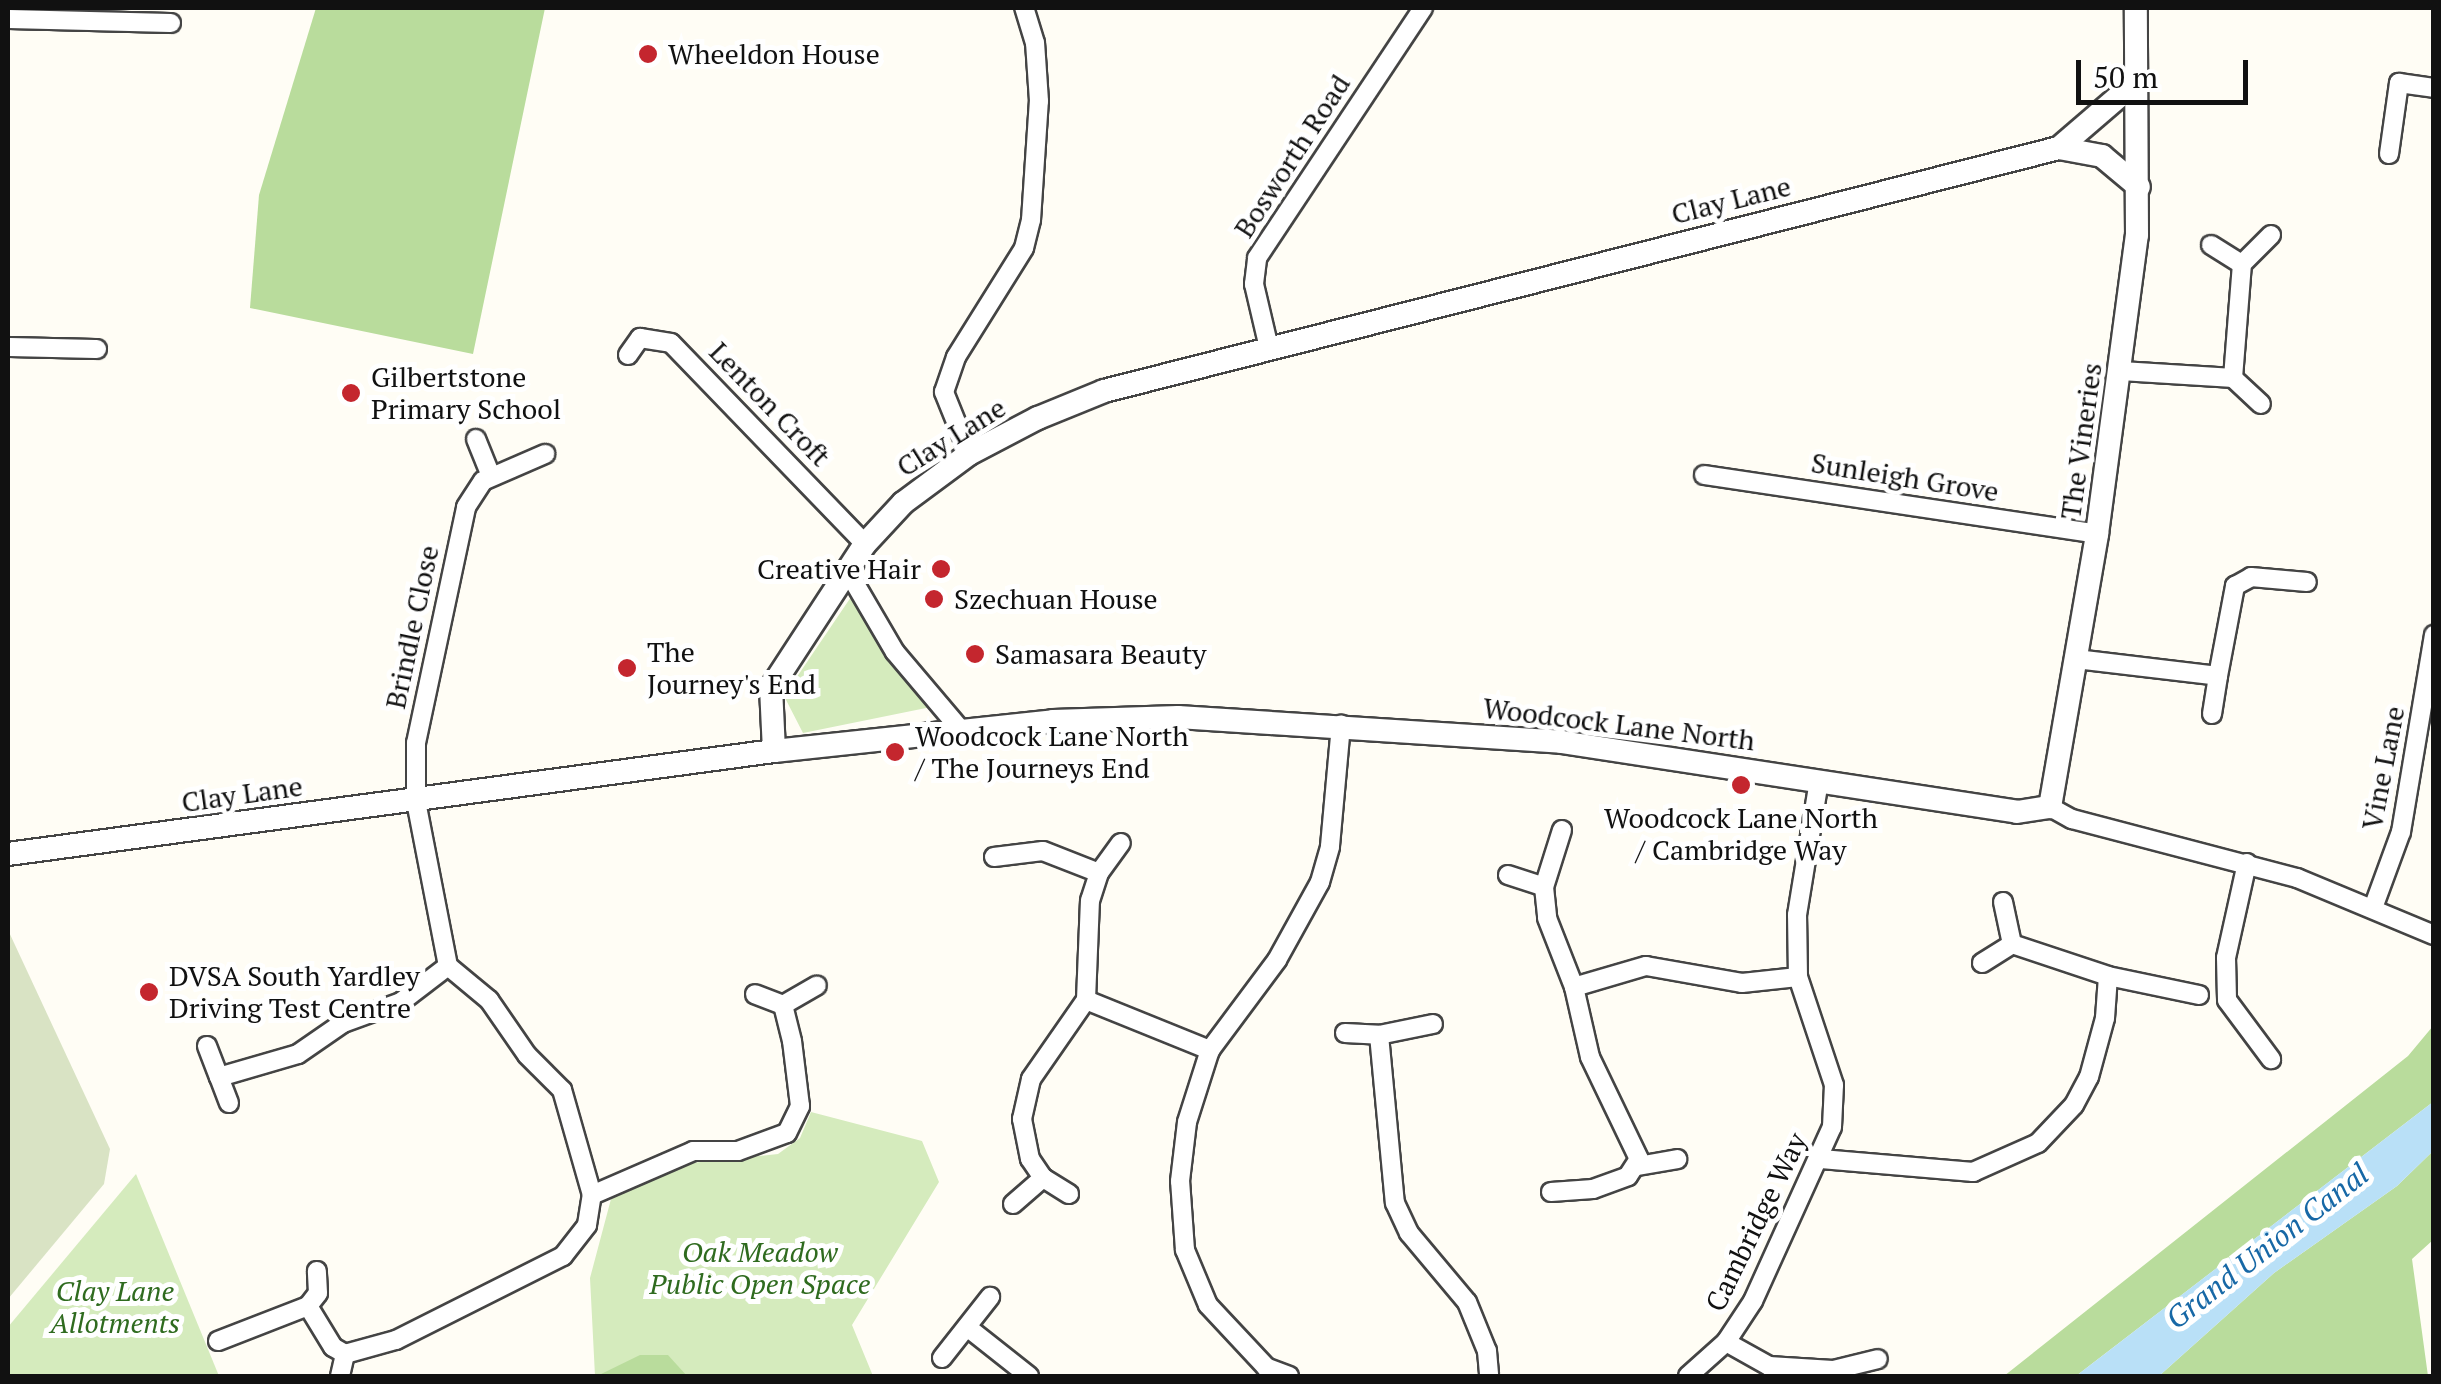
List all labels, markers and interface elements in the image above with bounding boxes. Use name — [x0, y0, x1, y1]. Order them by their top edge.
place label: Wheeldon House — [668, 37, 880, 71]
scale bar — [2081, 40, 2254, 102]
marker: Wheeldon House — [637, 43, 659, 65]
text: 50 m — [2093, 57, 2158, 97]
street label: Bosworth Road — [1227, 68, 1357, 244]
street label: Clay Lane — [1668, 169, 1794, 231]
street label: Lenton Croft — [703, 335, 837, 473]
place label: Gilbertstone Primary School — [371, 360, 561, 426]
street label: The Vineries — [2053, 360, 2109, 522]
marker: Gilbertstone Primary School — [340, 382, 362, 404]
street label: Clay Lane — [890, 390, 1012, 484]
street label: Sunleigh Grove — [1809, 446, 2001, 508]
street label: Brindle Close — [378, 542, 446, 712]
place label: Creative Hair — [757, 552, 921, 586]
marker: Creative Hair — [930, 558, 952, 580]
place label: Szechuan House — [954, 582, 1158, 616]
marker: Szechuan House — [923, 588, 945, 610]
place label: The Journey's End — [647, 635, 816, 701]
place label: Samasara Beauty — [995, 637, 1206, 671]
marker: Samasara Beauty — [964, 643, 986, 665]
marker: The Journey's End — [616, 657, 638, 679]
street label: Woodcock Lane North — [1481, 691, 1757, 757]
street label: Vine Lane — [2355, 703, 2411, 833]
place label: Woodcock Lane North / The Journeys End — [915, 719, 1189, 785]
marker: Woodcock Lane North / The Journeys End — [884, 741, 906, 763]
street label: Clay Lane — [179, 769, 305, 819]
marker: Woodcock Lane North / Cambridge Way — [1730, 774, 1752, 796]
place label: Woodcock Lane North / Cambridge Way — [1604, 801, 1878, 867]
place label: DVSA South Yardley Driving Test Centre — [169, 959, 420, 1025]
marker: DVSA South Yardley Driving Test Centre — [138, 981, 160, 1003]
street label: Cambridge Way — [1698, 1127, 1814, 1317]
water label: Grand Union Canal — [2158, 1156, 2376, 1336]
park label: Oak Meadow Public Open Space — [649, 1235, 871, 1301]
park label: Clay Lane Allotments — [50, 1274, 180, 1340]

